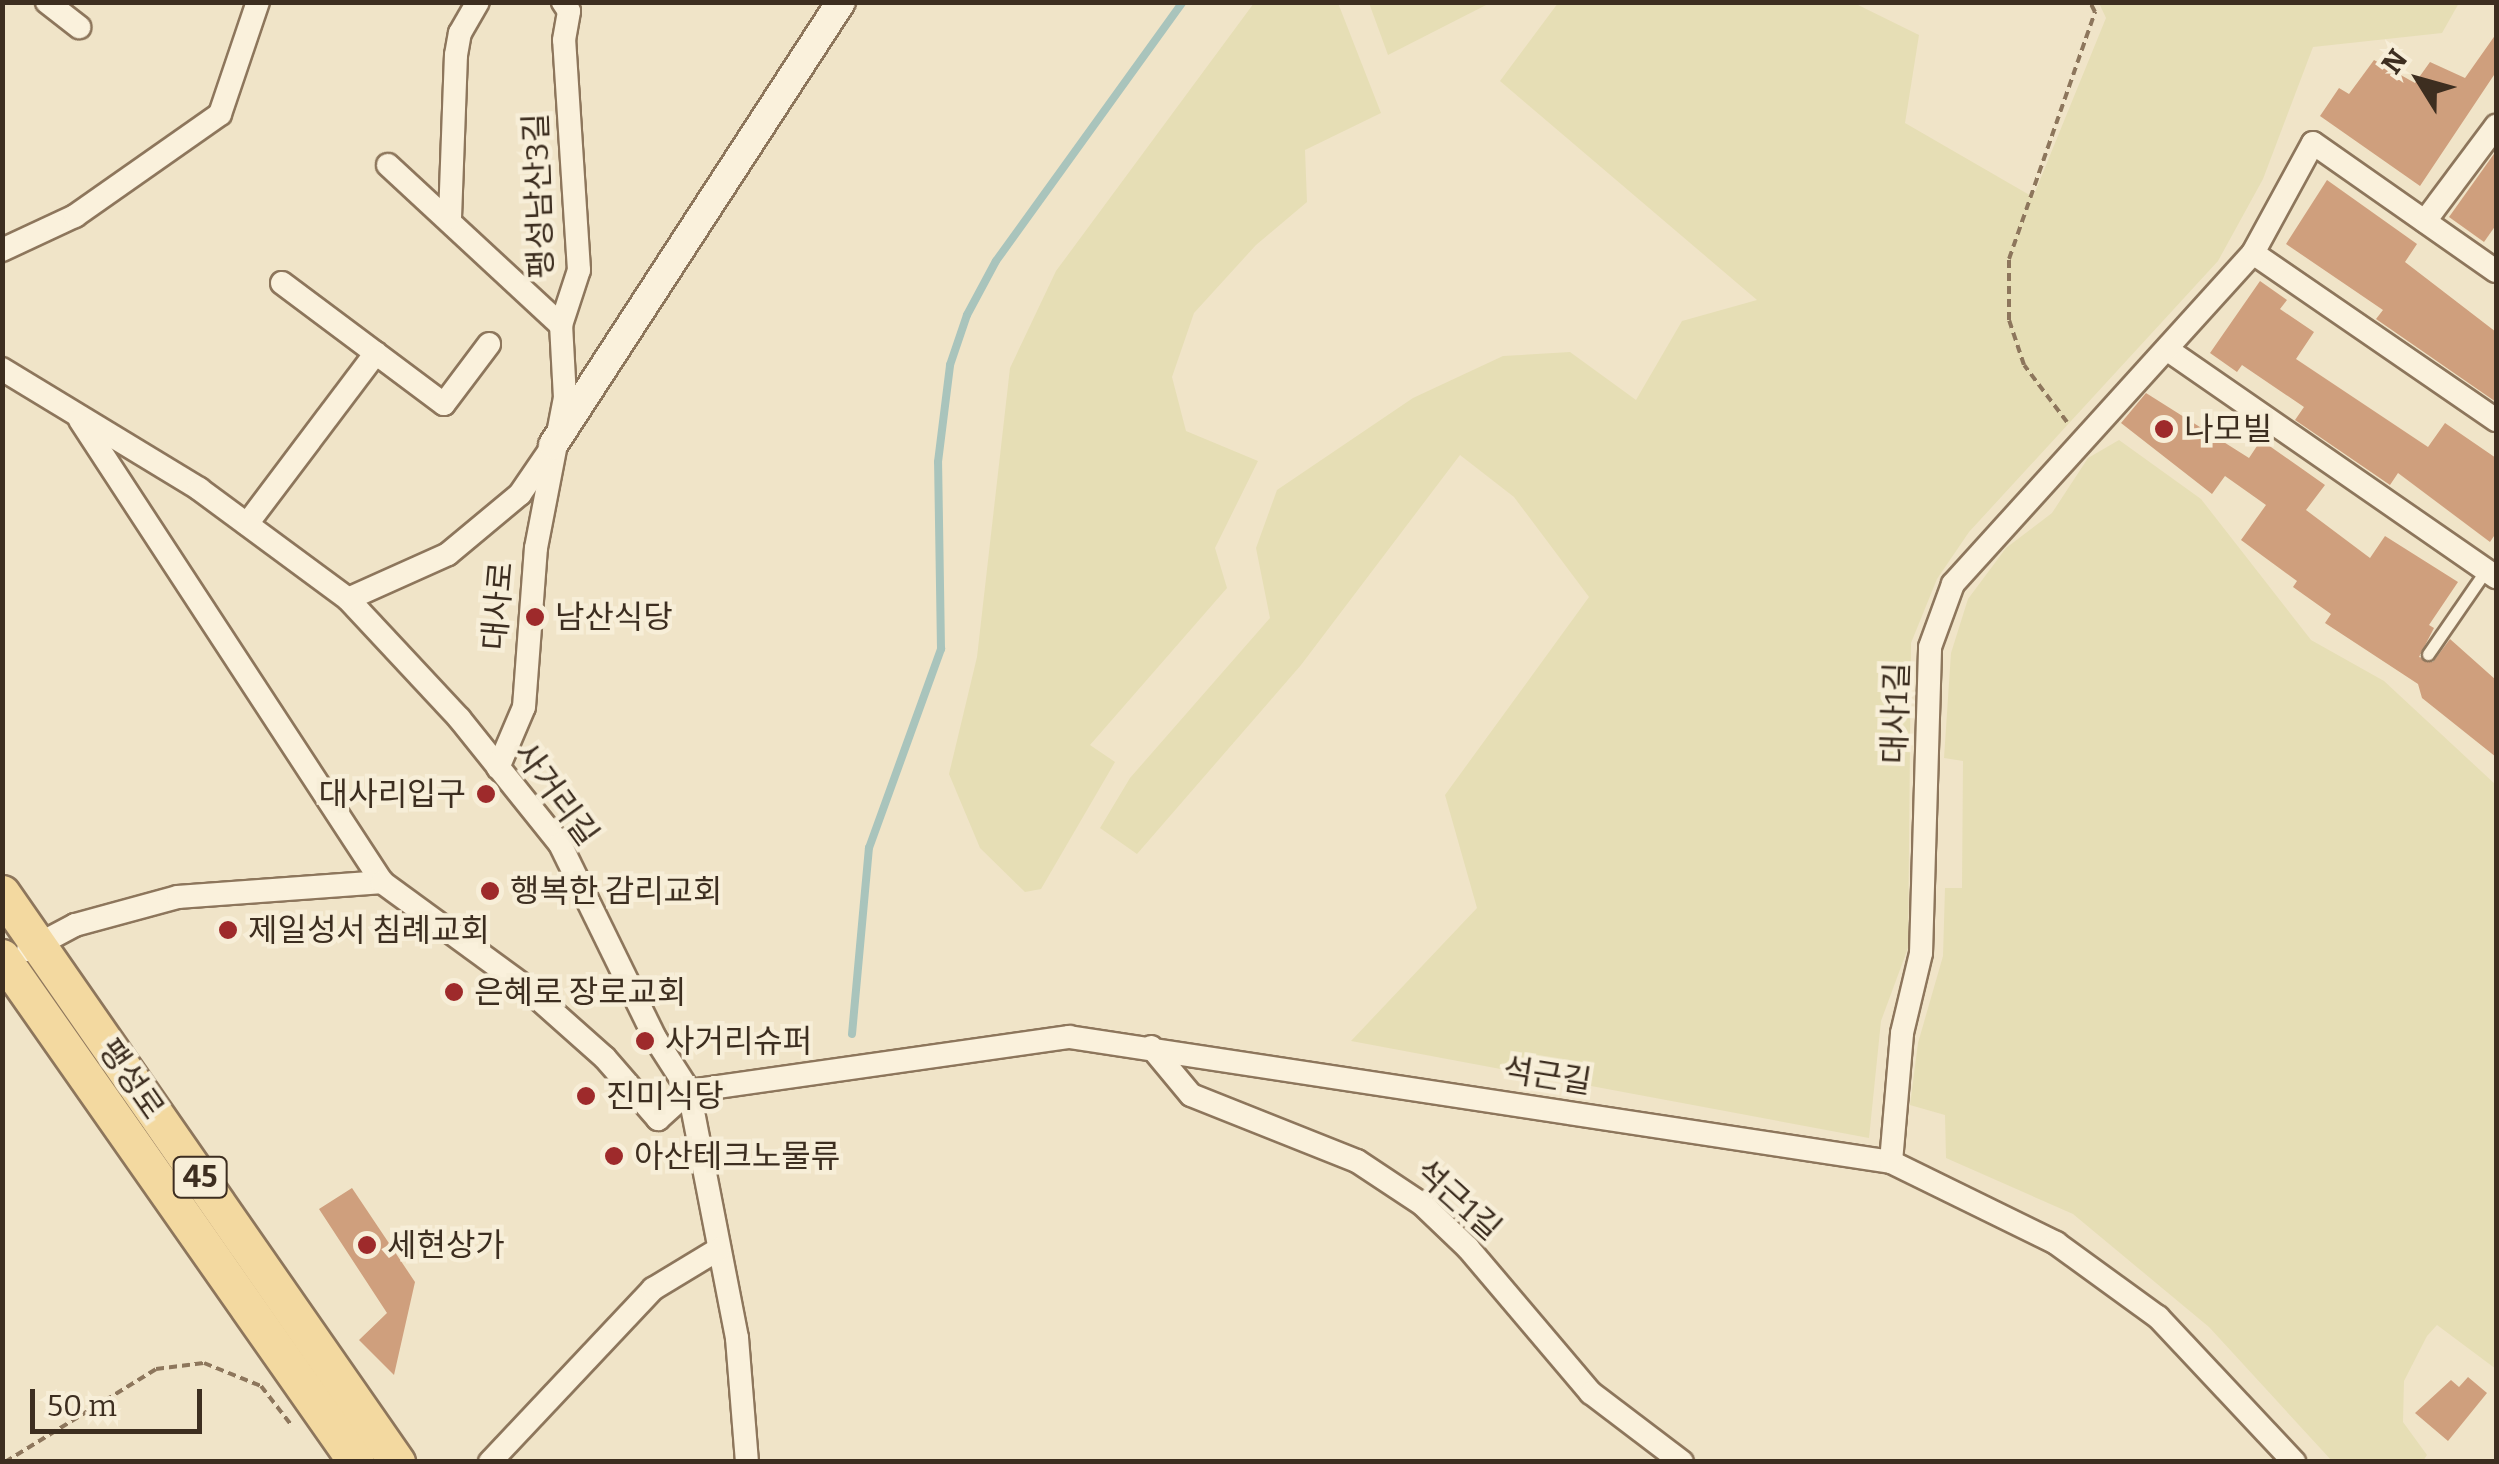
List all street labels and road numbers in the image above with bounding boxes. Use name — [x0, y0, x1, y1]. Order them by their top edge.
street label: 팽성남산3길 — [517, 113, 561, 279]
street label: 대사로 — [475, 560, 521, 652]
street label: 대사1길 — [1875, 662, 1917, 764]
street label: 사거리길 — [506, 735, 606, 853]
street label: 팽성로 — [90, 1032, 172, 1126]
street label: 석근길 — [1500, 1050, 1594, 1102]
road number: 45 — [172, 1152, 228, 1202]
street label: 석근1길 — [1408, 1152, 1508, 1248]

